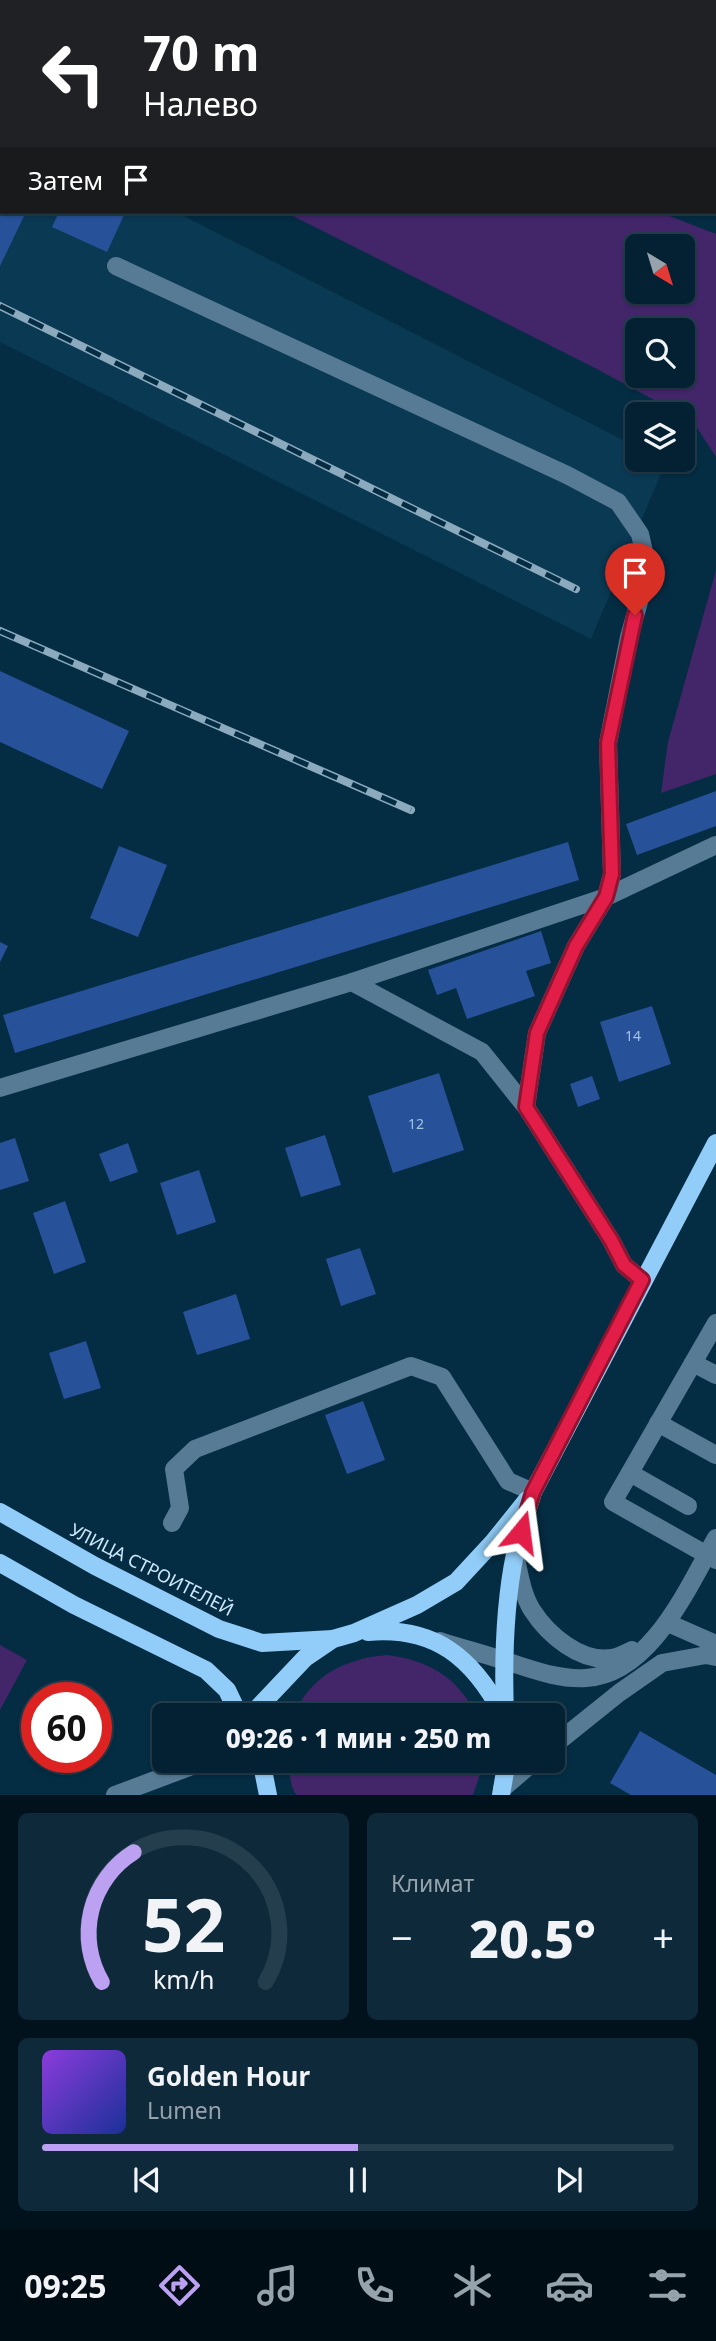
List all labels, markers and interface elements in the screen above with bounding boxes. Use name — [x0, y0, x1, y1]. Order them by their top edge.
text: 70 m — [143, 19, 260, 85]
icon: left — [28, 28, 119, 119]
text: Налево — [143, 82, 258, 125]
icon: arrive — [117, 161, 155, 199]
text: Затем — [28, 162, 103, 198]
north arrow — [625, 234, 695, 304]
map controls — [625, 234, 695, 472]
button: search — [625, 318, 695, 388]
button: layers — [625, 402, 695, 472]
pin — [605, 543, 665, 615]
icon: arrive — [616, 554, 654, 592]
house number: 14 — [625, 1026, 641, 1045]
house number: 12 — [408, 1114, 424, 1133]
position arrow — [484, 1495, 558, 1569]
street label: УЛИЦА СТРОИТЕЛЕЙ — [66, 1517, 238, 1621]
speed limit sign: 60 — [21, 1682, 112, 1773]
text: 09:26 · 1 мин · 250 m — [226, 1720, 491, 1756]
text: Климат — [391, 1867, 474, 1899]
text: 52 — [142, 1875, 225, 1974]
text: 20.5° — [469, 1902, 596, 1973]
text: − — [391, 1911, 413, 1963]
text: + — [652, 1911, 674, 1963]
text: km/h — [153, 1962, 214, 1996]
text: Golden Hour — [147, 2058, 310, 2094]
text: Lumen — [147, 2094, 222, 2126]
icon: previous — [128, 2161, 166, 2199]
icon: pause — [339, 2161, 377, 2199]
icon: next — [550, 2161, 588, 2199]
icon: directions — [155, 2261, 204, 2310]
icon: music — [253, 2261, 302, 2310]
icon: phone — [350, 2261, 399, 2310]
icon: climate — [448, 2261, 497, 2310]
icon: car — [545, 2261, 594, 2310]
icon: filters — [643, 2261, 692, 2310]
text: 09:25 — [24, 2264, 106, 2307]

